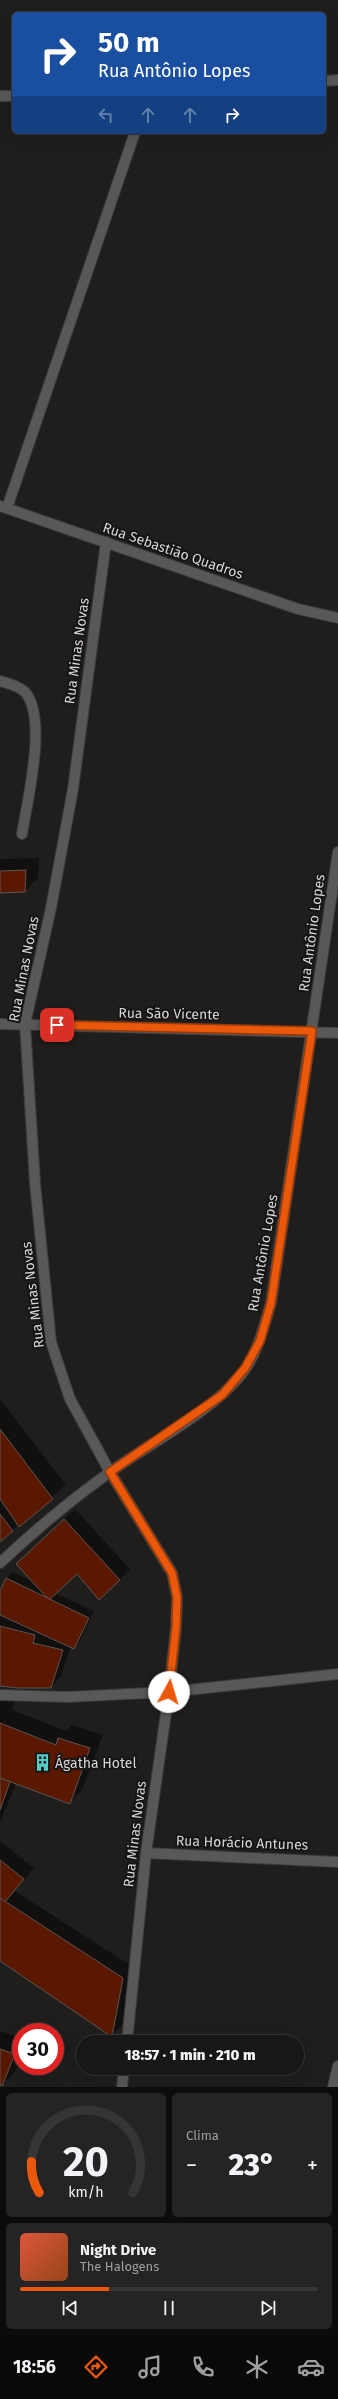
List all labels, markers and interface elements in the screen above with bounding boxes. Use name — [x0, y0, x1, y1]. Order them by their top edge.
text: 50 m — [98, 26, 160, 59]
icon: right — [32, 28, 84, 80]
text: Rua Antônio Lopes — [98, 60, 250, 82]
icon: left — [95, 104, 117, 126]
icon: ahead — [137, 104, 159, 126]
icon: ahead — [179, 104, 201, 126]
icon: right — [221, 104, 243, 126]
street label: Rua Sebastião Quadros — [101, 519, 246, 583]
street label: Rua Minas Novas — [61, 596, 93, 705]
street label: Rua Antônio Lopes — [295, 873, 329, 993]
street label: Rua Minas Novas — [5, 914, 43, 1023]
street label: Rua São Vicente — [118, 1005, 220, 1023]
pin — [40, 1008, 74, 1042]
icon: arrive — [46, 1014, 68, 1036]
street label: Rua Antônio Lopes — [244, 1193, 282, 1313]
street label: Rua Minas Novas — [18, 1240, 48, 1349]
position arrow — [148, 1671, 190, 1713]
building icon: Ágatha Hotel — [32, 1753, 52, 1773]
place label: Ágatha Hotel — [55, 1754, 137, 1772]
street label: Rua Minas Novas — [120, 1779, 150, 1888]
street label: Rua Horácio Antunes — [175, 1832, 309, 1854]
speed limit sign: 30 — [12, 2023, 64, 2075]
text: 18:57 · 1 min · 210 m — [125, 2046, 256, 2064]
text: Clima — [186, 2128, 219, 2143]
text: 20 — [63, 2137, 109, 2187]
text: 23° — [229, 2147, 275, 2183]
text: − — [186, 2152, 197, 2179]
text: + — [307, 2152, 318, 2179]
text: km/h — [68, 2184, 104, 2201]
text: Night Drive — [80, 2241, 156, 2259]
text: The Halogens — [80, 2259, 159, 2274]
icon: previous — [59, 2297, 81, 2319]
icon: pause — [158, 2297, 180, 2319]
icon: next — [257, 2297, 279, 2319]
icon: directions — [82, 2353, 110, 2381]
icon: music — [136, 2353, 164, 2381]
icon: phone — [189, 2353, 217, 2381]
icon: climate — [243, 2353, 271, 2381]
icon: car — [297, 2353, 325, 2381]
text: 18:56 — [13, 2356, 56, 2378]

